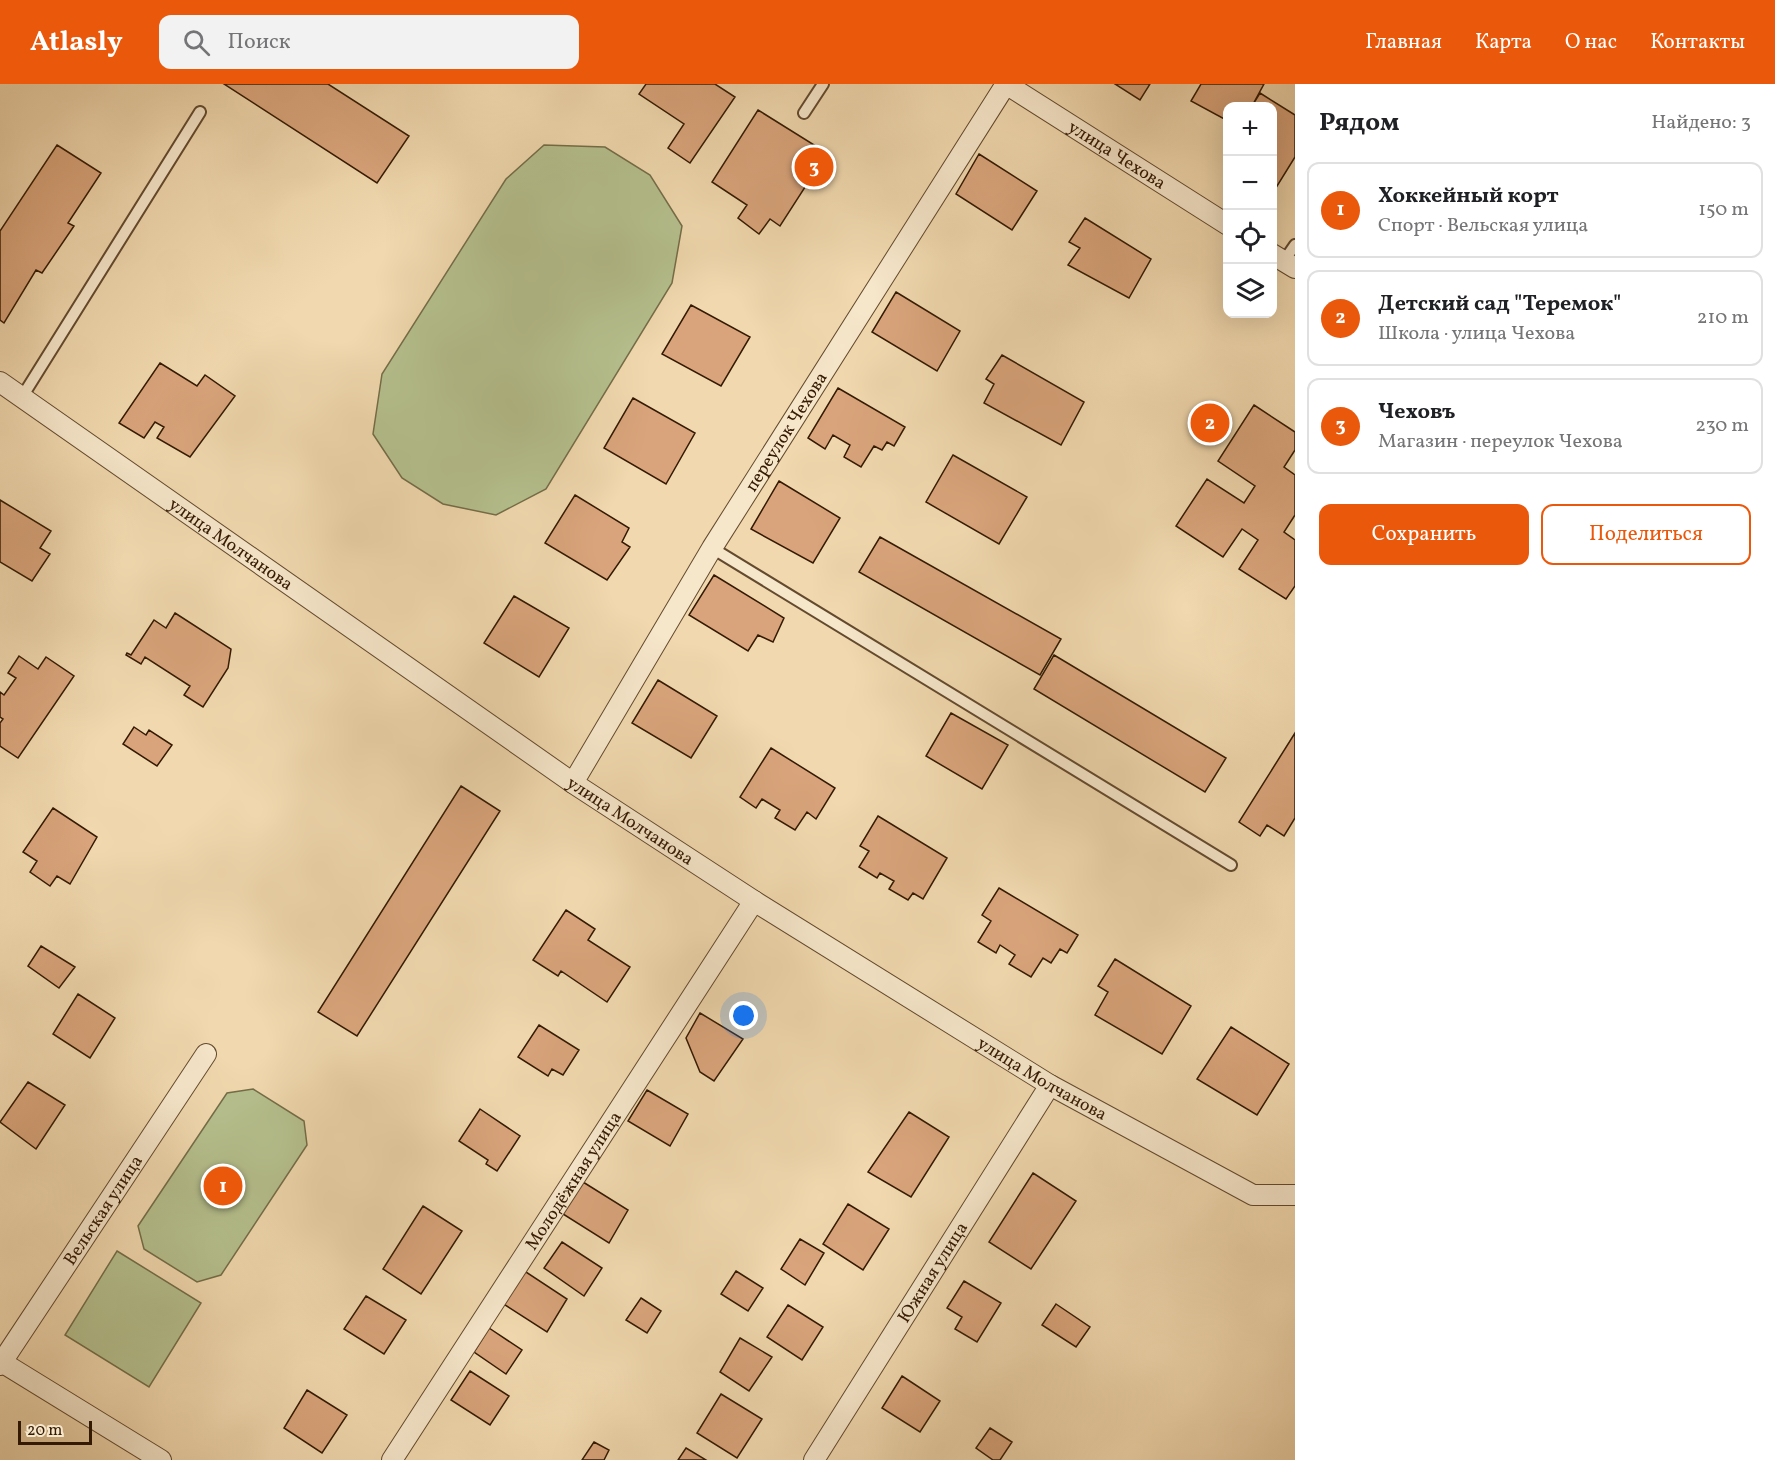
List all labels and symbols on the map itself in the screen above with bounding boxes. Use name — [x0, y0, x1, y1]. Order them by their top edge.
street label: улица Чехова — [1063, 115, 1170, 196]
pin: 3 — [794, 144, 834, 190]
street label: переулок Чехова — [740, 368, 834, 497]
pin: 2 — [1190, 400, 1230, 446]
street label: улица Молчанова — [163, 493, 298, 597]
street label: улица Молчанова — [561, 771, 698, 872]
your location — [729, 1001, 758, 1030]
street label: улица Молчанова — [972, 1032, 1111, 1128]
street label: Молодёжная улица — [520, 1107, 629, 1256]
street label: Вельская улица — [58, 1151, 150, 1271]
pin: 1 — [204, 1164, 242, 1208]
street label: Южная улица — [892, 1218, 975, 1328]
scale bar — [18, 1418, 92, 1446]

